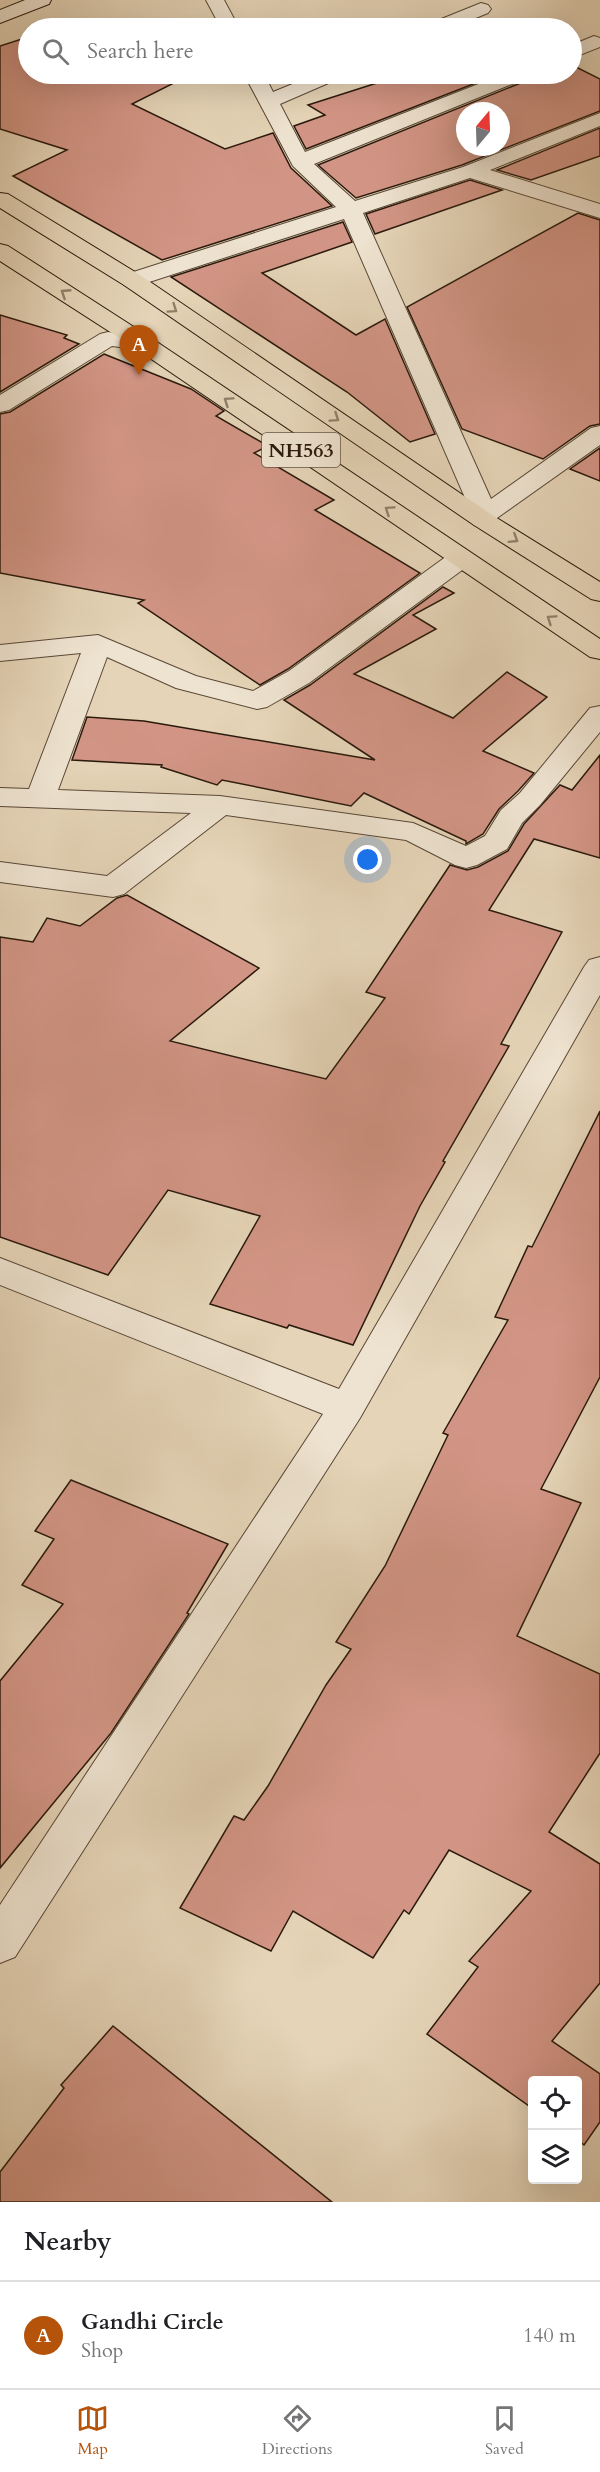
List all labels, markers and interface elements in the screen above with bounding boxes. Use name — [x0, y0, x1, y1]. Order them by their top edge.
search box — [18, 18, 582, 84]
icon: search — [39, 35, 72, 68]
text: Search here — [87, 36, 194, 66]
north arrow — [456, 102, 510, 156]
one-way arrow — [61, 290, 72, 301]
one-way arrow — [167, 302, 178, 313]
pin: A — [120, 326, 158, 375]
one-way arrow — [224, 397, 235, 408]
one-way arrow — [328, 411, 339, 422]
road number: NH563 — [262, 433, 340, 467]
one-way arrow — [385, 507, 396, 518]
one-way arrow — [508, 532, 518, 544]
one-way arrow — [547, 615, 558, 626]
your location — [353, 845, 382, 874]
map controls — [528, 2076, 582, 2184]
button: locate — [528, 2076, 582, 2130]
button: layers — [528, 2130, 582, 2184]
text: Nearby — [24, 2224, 112, 2259]
text: Gandhi Circle — [81, 2307, 224, 2337]
text: A — [36, 2322, 51, 2349]
text: 140 m — [523, 2322, 576, 2349]
text: Shop — [81, 2337, 123, 2364]
tab: Map — [76, 2402, 109, 2460]
tab: Directions — [262, 2402, 332, 2460]
tab: Saved — [485, 2402, 524, 2460]

